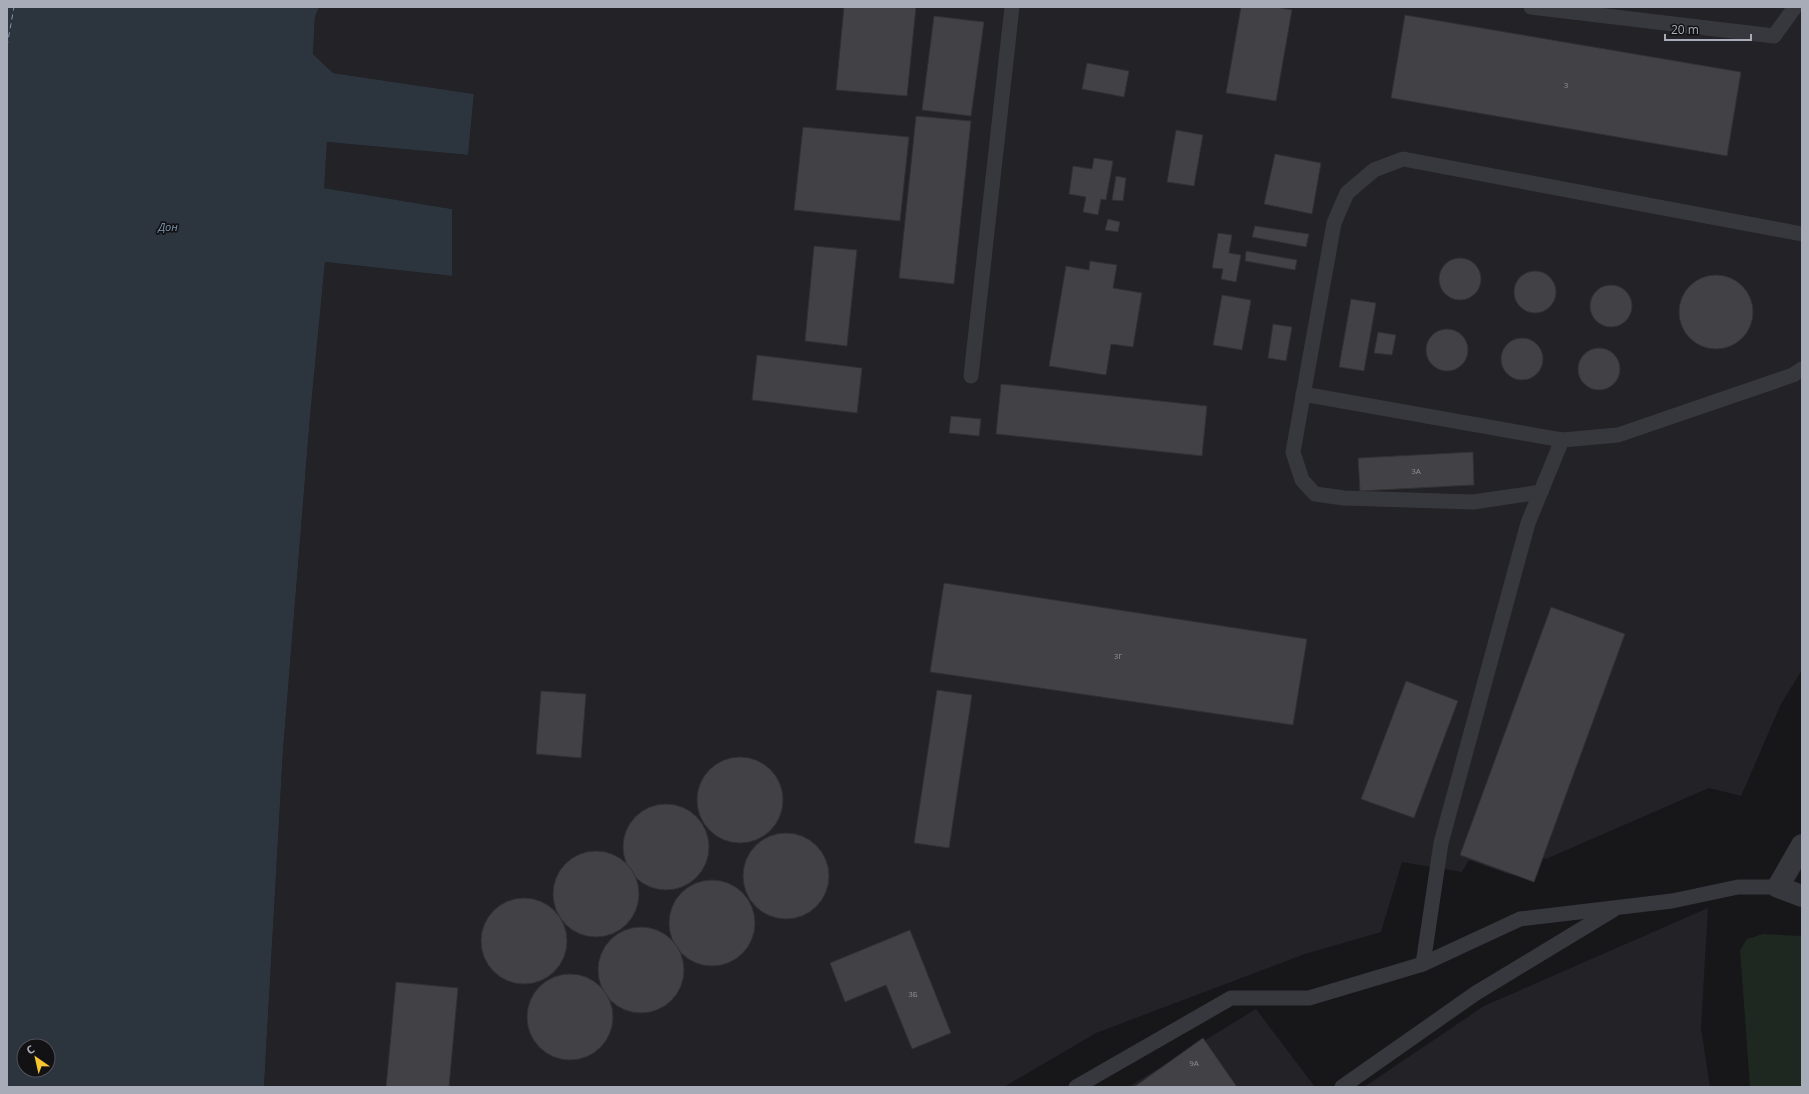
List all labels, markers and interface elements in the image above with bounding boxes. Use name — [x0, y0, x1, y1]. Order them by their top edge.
scale bar — [1665, 16, 1751, 42]
text: 20 m — [1671, 21, 1699, 38]
house number: 3 — [1564, 79, 1569, 90]
water label: Дон — [157, 219, 178, 234]
house number: 3А — [1411, 465, 1422, 476]
house number: 3Г — [1114, 650, 1122, 661]
house number: 3Б — [908, 988, 918, 999]
north arrow — [16, 1038, 56, 1078]
text: С — [23, 1041, 37, 1057]
house number: 9А — [1189, 1057, 1200, 1068]

